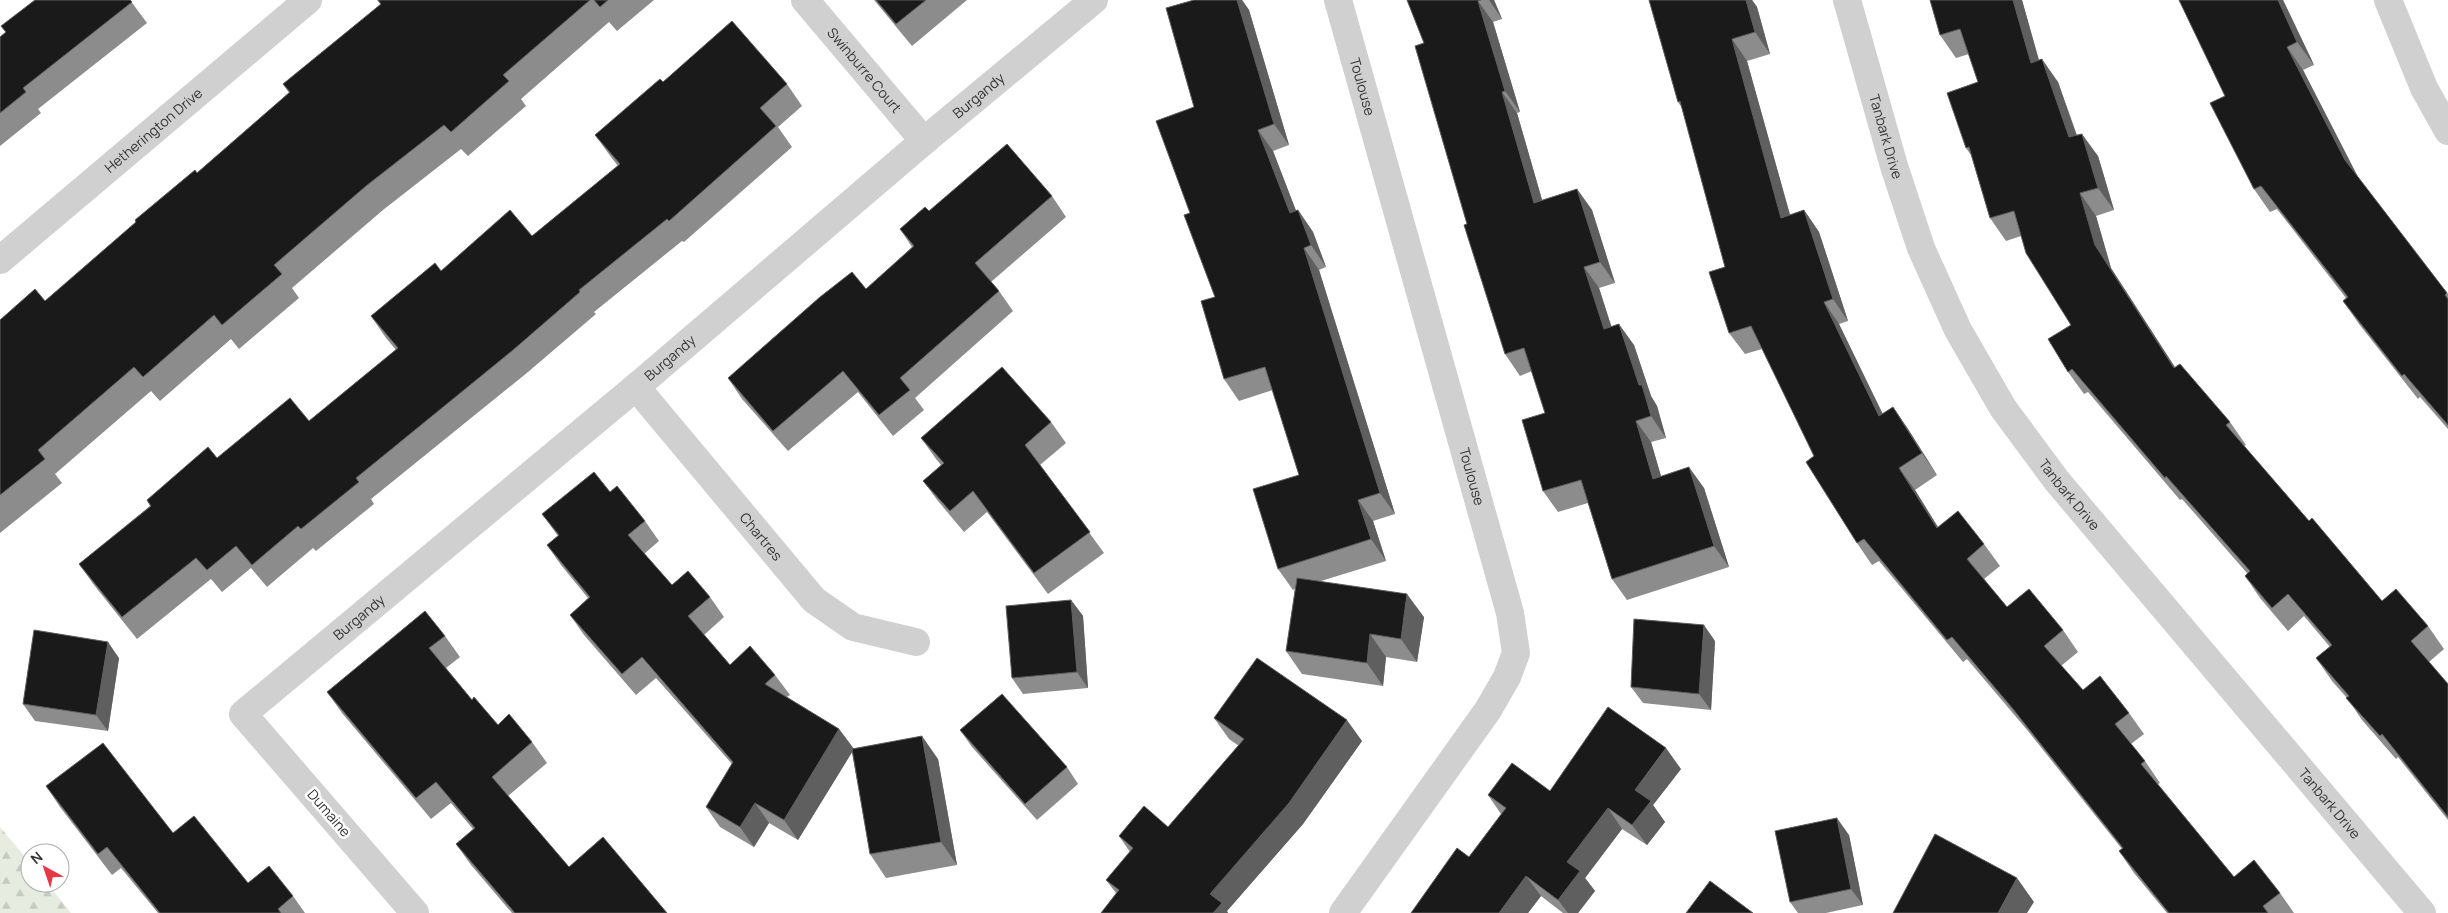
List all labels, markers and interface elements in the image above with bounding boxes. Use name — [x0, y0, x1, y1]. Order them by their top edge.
street label: Swinburre Court — [823, 23, 906, 117]
street label: Toulouse — [1346, 55, 1380, 118]
street label: Burgandy — [948, 68, 1009, 122]
street label: Hetherington Drive — [100, 83, 206, 177]
street label: Tanbark Drive — [1865, 92, 1908, 181]
street label: Burgandy — [640, 330, 700, 385]
street label: Toulouse — [1455, 445, 1489, 508]
street label: Tanbark Drive — [2035, 455, 2105, 534]
street label: Chartres — [736, 508, 787, 564]
street label: Burgandy — [329, 590, 389, 644]
street label: Tanbark Drive — [2295, 764, 2365, 843]
street label: Dumaine — [303, 785, 355, 840]
north arrow — [20, 843, 70, 893]
text: N — [26, 847, 46, 868]

